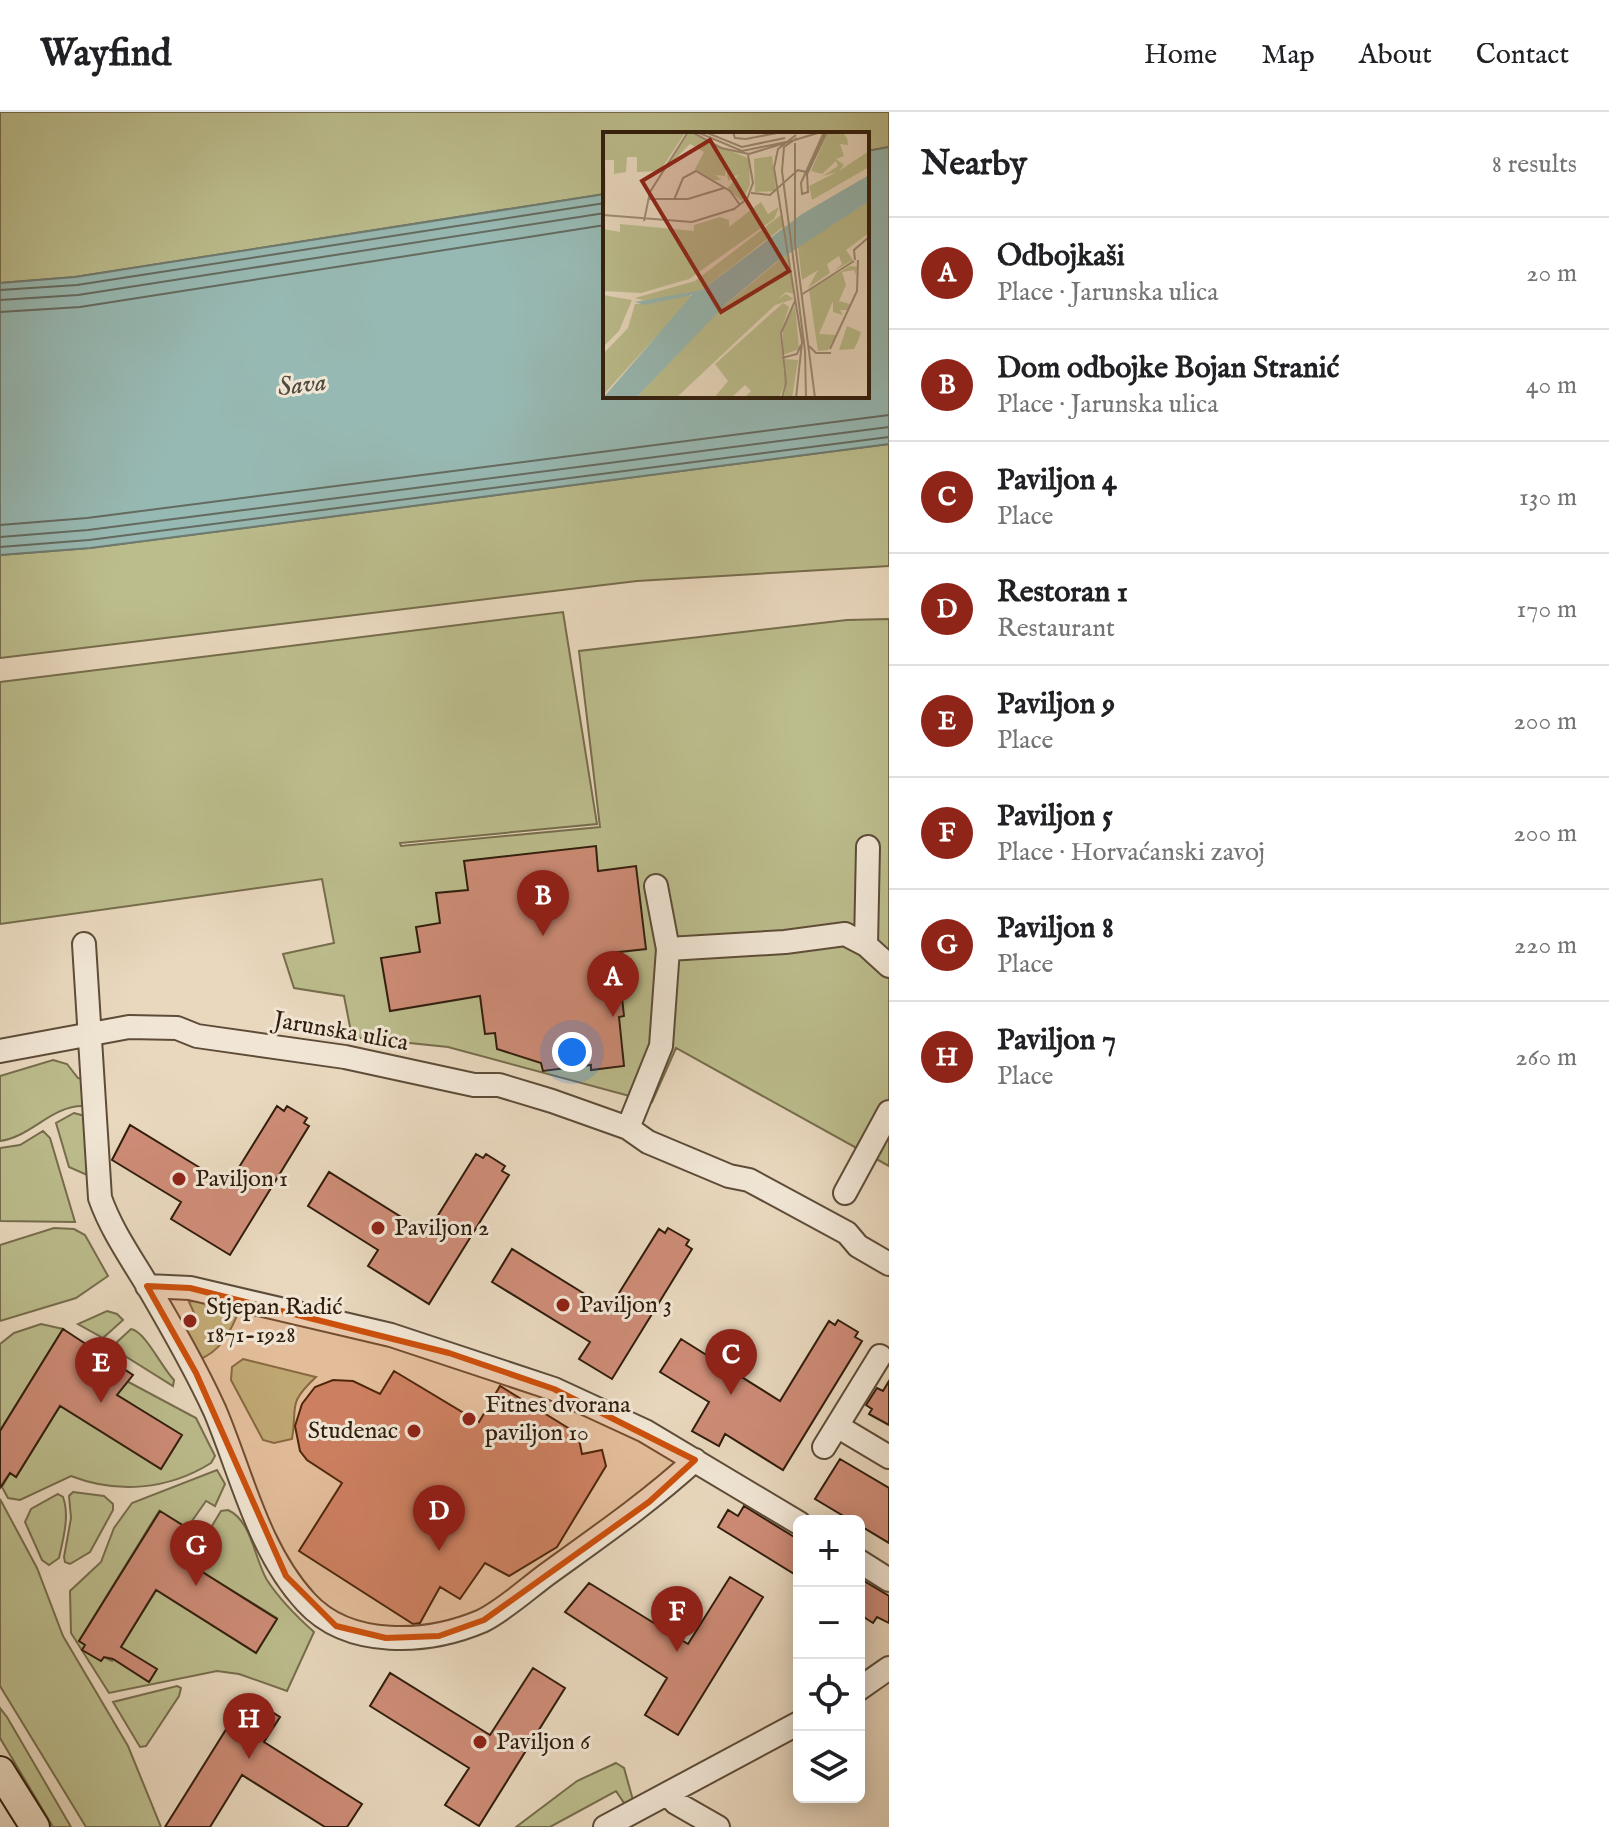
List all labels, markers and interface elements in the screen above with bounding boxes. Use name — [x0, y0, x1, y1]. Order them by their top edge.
text: Wayfind — [40, 31, 171, 79]
text: Home — [1144, 38, 1217, 73]
text: Map — [1261, 38, 1315, 73]
text: About — [1359, 38, 1432, 73]
text: Contact — [1476, 38, 1569, 73]
inset map — [603, 132, 869, 398]
text: Nearby — [921, 143, 1027, 186]
text: 8 results — [1492, 148, 1577, 181]
text: Odbojkaši — [997, 238, 1125, 276]
text: A — [938, 257, 956, 290]
text: 20 m — [1526, 257, 1577, 290]
text: Place · Jarunska ulica — [997, 276, 1218, 309]
text: Dom odbojke Bojan Stranić — [997, 350, 1340, 388]
water label: Sava — [276, 366, 328, 404]
text: B — [938, 369, 956, 402]
text: 40 m — [1526, 369, 1577, 402]
text: Place · Jarunska ulica — [997, 388, 1218, 421]
text: Paviljon 4 — [997, 462, 1117, 500]
text: C — [938, 481, 956, 514]
text: 130 m — [1519, 481, 1577, 514]
text: Place — [997, 500, 1053, 533]
text: Restoran 1 — [997, 574, 1128, 612]
text: D — [937, 593, 957, 626]
text: 170 m — [1517, 593, 1577, 626]
text: Restaurant — [997, 612, 1115, 645]
text: Paviljon 9 — [997, 686, 1115, 724]
text: E — [938, 705, 956, 738]
text: 200 m — [1513, 705, 1577, 738]
text: Place — [997, 724, 1053, 757]
text: Paviljon 5 — [997, 798, 1113, 836]
text: F — [939, 817, 955, 850]
text: 200 m — [1513, 817, 1577, 850]
text: Place · Horvaćanski zavoj — [997, 836, 1265, 869]
pin: B — [517, 870, 569, 936]
text: Paviljon 8 — [997, 910, 1114, 948]
text: G — [937, 929, 957, 962]
text: 220 m — [1514, 929, 1577, 962]
text: Place — [997, 948, 1053, 981]
pin: A — [587, 951, 639, 1017]
street label: Jarunska ulica — [268, 1004, 412, 1059]
text: Paviljon 7 — [997, 1022, 1116, 1060]
your location — [552, 1032, 592, 1072]
text: H — [936, 1041, 958, 1074]
text: 260 m — [1515, 1041, 1577, 1074]
text: Place — [997, 1060, 1053, 1093]
place label: Paviljon 1 — [195, 1164, 288, 1195]
marker: Paviljon 1 — [170, 1170, 188, 1188]
place label: Paviljon 2 — [394, 1213, 489, 1244]
marker: Paviljon 2 — [369, 1219, 387, 1237]
place label: Paviljon 3 — [579, 1290, 672, 1321]
place label: Stjepan Radić 1871-1928 — [206, 1292, 343, 1351]
marker: Paviljon 3 — [554, 1296, 572, 1314]
marker: Stjepan Radić 1871-1928 — [181, 1312, 199, 1330]
pin: C — [705, 1329, 757, 1395]
pin: E — [75, 1337, 127, 1403]
place label: Fitnes dvorana paviljon 10 — [485, 1390, 631, 1449]
marker: Fitnes dvorana paviljon 10 — [460, 1410, 478, 1428]
place label: Studenac — [308, 1416, 398, 1447]
marker: Studenac — [405, 1422, 423, 1440]
pin: D — [413, 1485, 465, 1551]
map controls — [793, 1515, 865, 1803]
button: + — [793, 1515, 865, 1587]
pin: G — [170, 1520, 222, 1586]
pin: F — [651, 1586, 703, 1652]
button: − — [793, 1587, 865, 1659]
button: locate — [793, 1659, 865, 1731]
pin: H — [223, 1693, 275, 1759]
place label: Paviljon 6 — [496, 1727, 591, 1758]
button: layers — [793, 1731, 865, 1803]
marker: Paviljon 6 — [471, 1733, 489, 1751]

